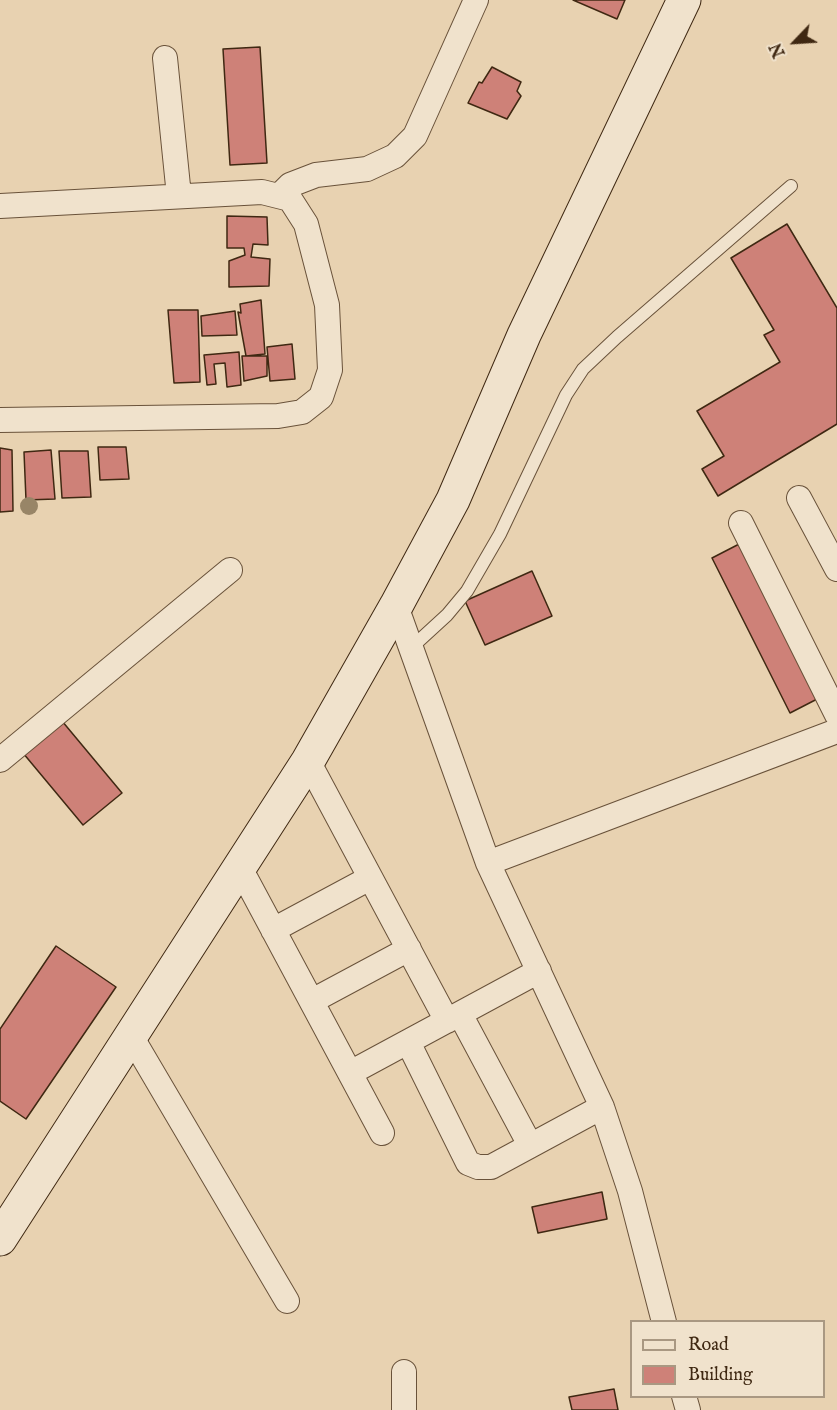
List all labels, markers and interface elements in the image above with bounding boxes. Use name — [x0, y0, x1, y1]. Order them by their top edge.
north arrow — [765, 12, 825, 72]
text: N — [767, 39, 791, 60]
legend — [630, 1320, 825, 1398]
text: Road — [688, 1334, 729, 1357]
text: Building — [688, 1364, 753, 1387]

